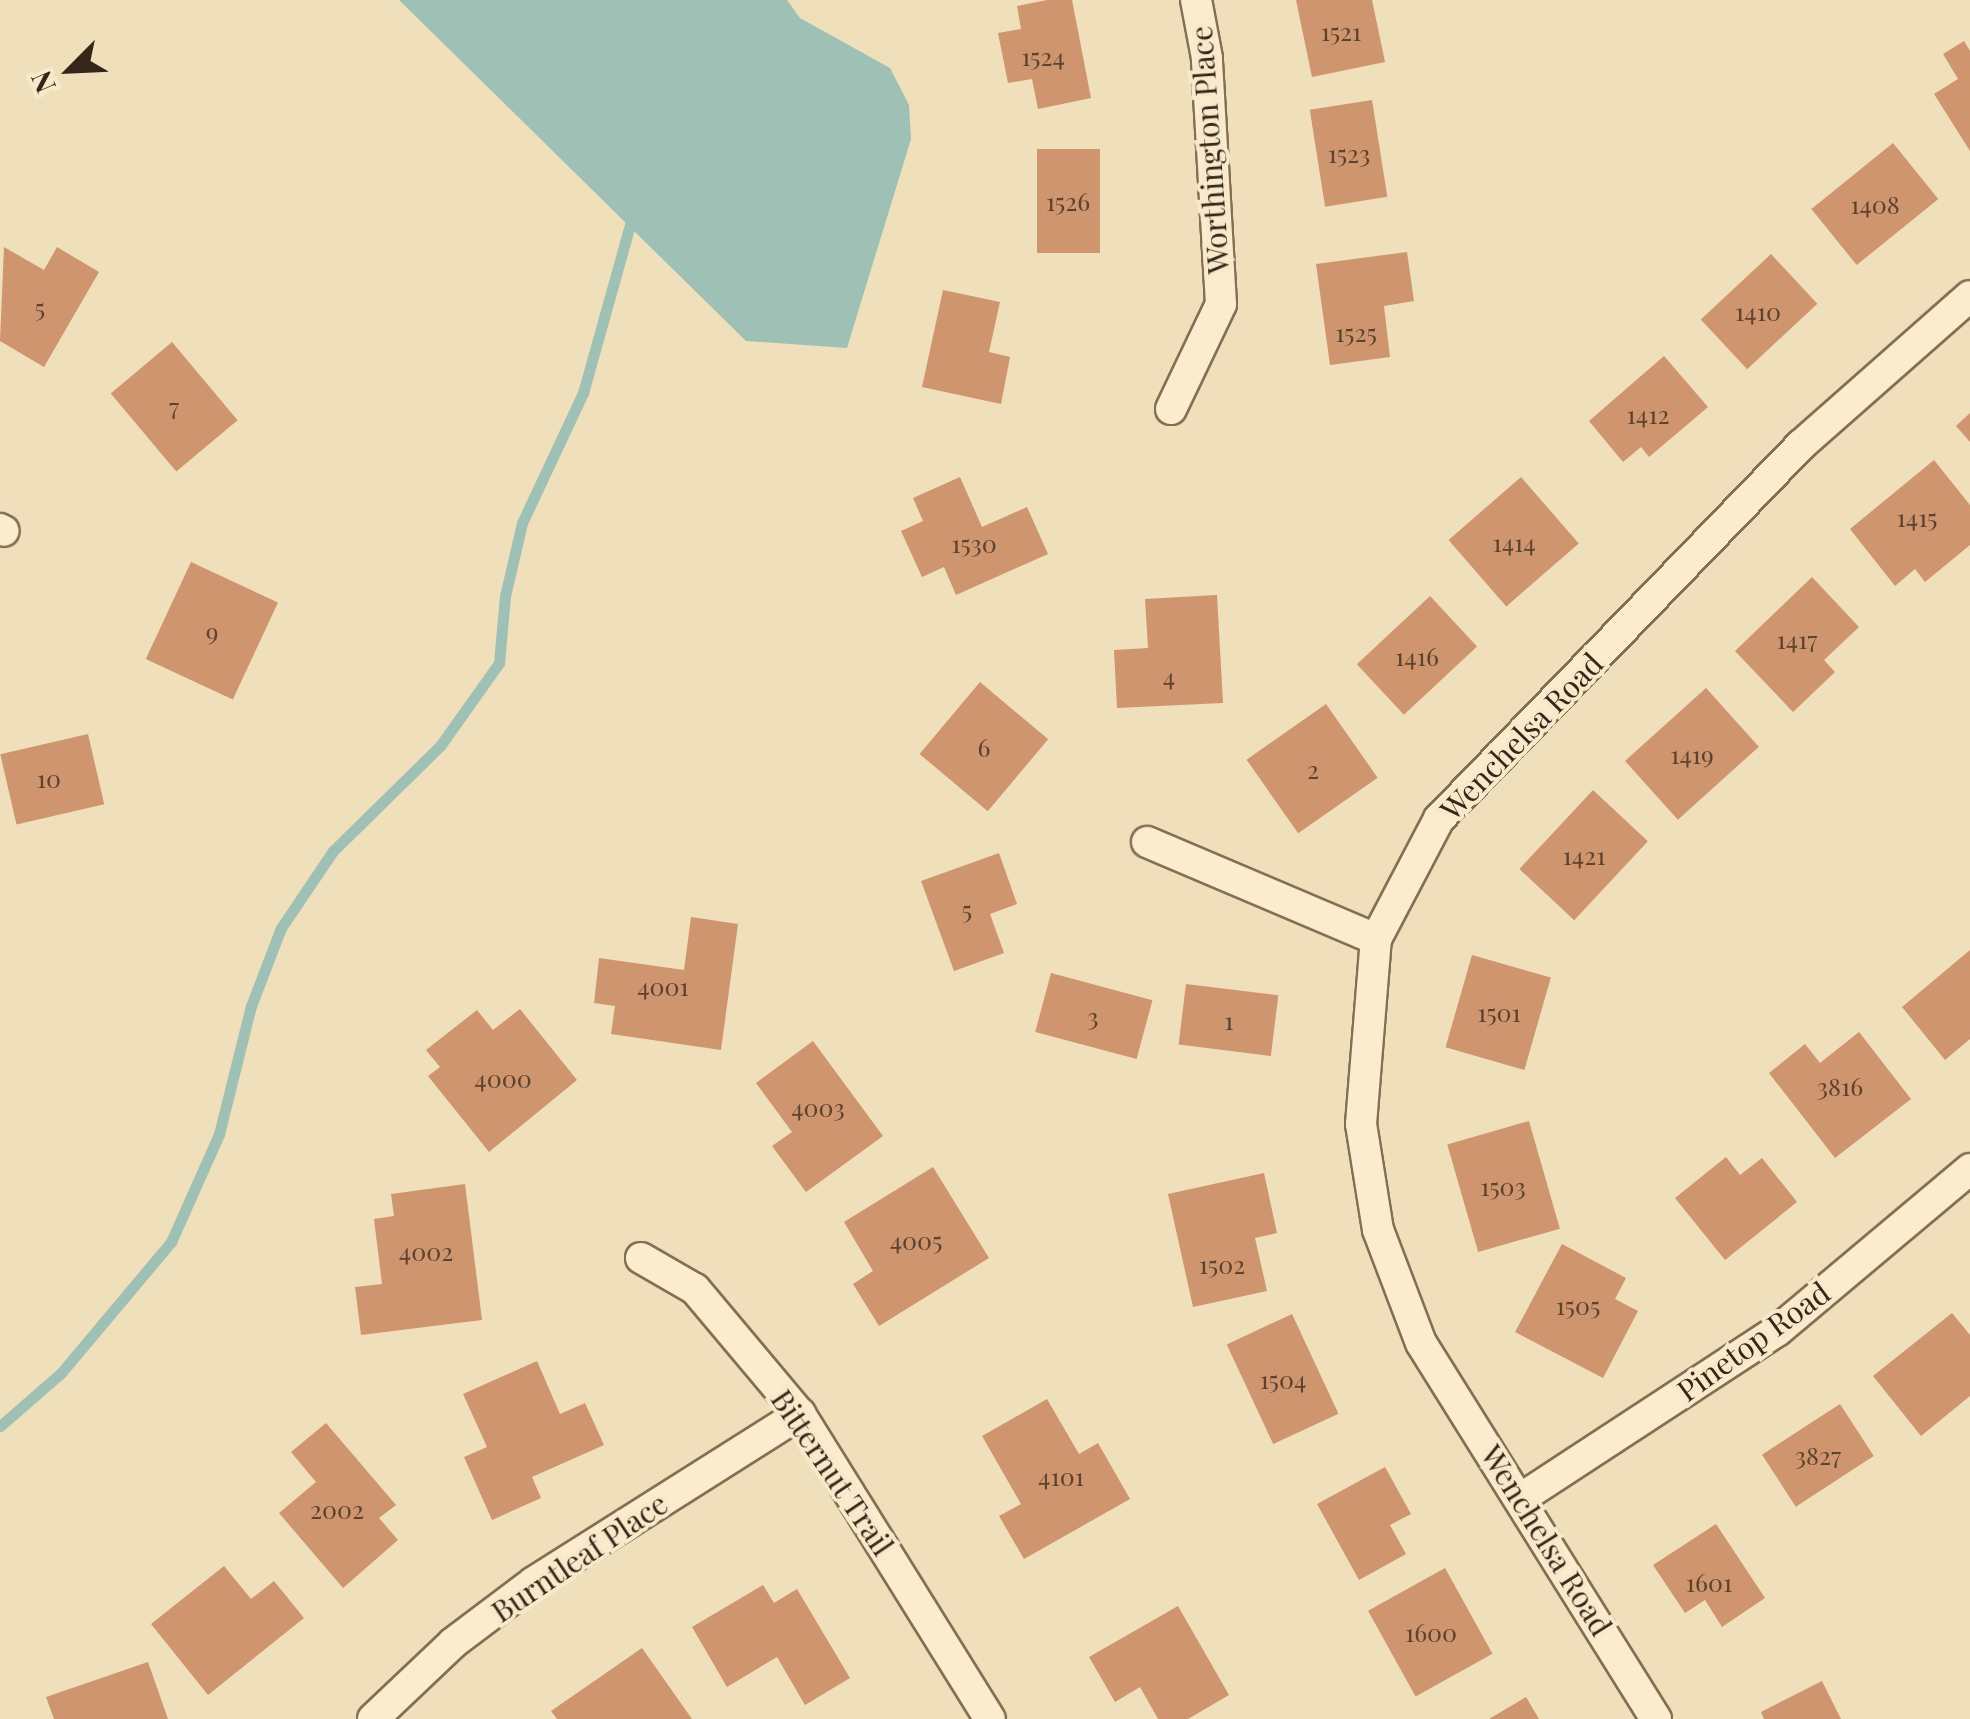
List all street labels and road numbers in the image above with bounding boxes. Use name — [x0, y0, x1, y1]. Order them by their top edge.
street label: Worthington Place — [1182, 25, 1236, 275]
street label: Wenchelsa Road — [1432, 645, 1610, 827]
street label: Pinetop Road — [1670, 1274, 1836, 1408]
street label: Bitternut Trail — [764, 1382, 902, 1562]
street label: Wenchelsa Road — [1474, 1438, 1620, 1642]
street label: Burntleaf Place — [484, 1485, 674, 1629]

